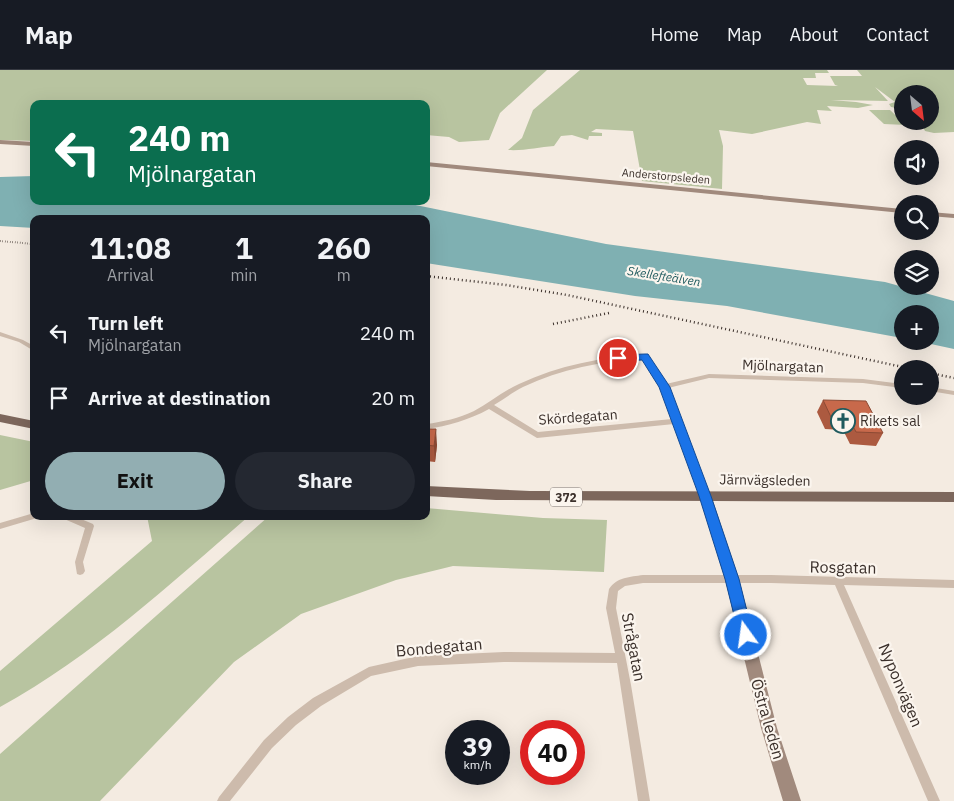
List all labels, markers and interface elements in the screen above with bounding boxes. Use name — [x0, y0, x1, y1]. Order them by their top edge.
text: Map — [25, 19, 73, 51]
text: Home — [651, 23, 699, 46]
text: Map — [727, 23, 762, 46]
text: About — [790, 23, 838, 46]
text: Contact — [866, 23, 929, 46]
north arrow — [894, 85, 939, 130]
map controls — [894, 85, 939, 405]
text: 240 m — [128, 115, 231, 161]
icon: left — [45, 120, 110, 185]
button: sound — [894, 140, 939, 185]
text: Mjölnargatan — [128, 159, 257, 188]
street label: Anderstorpsleden — [621, 165, 711, 187]
button: search — [894, 195, 939, 240]
text: 11:08 — [89, 228, 171, 267]
text: 1 — [235, 228, 253, 267]
text: 260 — [317, 228, 371, 267]
button: layers — [894, 250, 939, 295]
water label: Skellefteälven — [626, 263, 702, 289]
text: Arrival — [107, 265, 154, 285]
text: min — [230, 265, 257, 285]
text: m — [337, 265, 351, 285]
button: + — [894, 305, 939, 350]
text: Turn left — [88, 311, 164, 335]
icon: left — [45, 319, 73, 347]
text: 240 m — [360, 321, 415, 345]
text: Mjölnargatan — [88, 335, 182, 355]
pin — [597, 337, 639, 379]
icon: arrive — [604, 344, 632, 372]
street label: Mjölnargatan — [742, 356, 824, 376]
button: − — [894, 360, 939, 405]
icon: arrive — [45, 384, 73, 412]
text: Arrive at destination — [88, 386, 271, 410]
text: 20 m — [371, 386, 415, 410]
street label: Skördegatan — [538, 405, 618, 429]
church icon: Rikets sal — [830, 408, 856, 434]
place label: Rikets sal — [860, 412, 921, 430]
button: Exit — [45, 452, 225, 510]
button: Share — [235, 452, 415, 510]
street label: Järnvägsleden — [719, 470, 811, 490]
road number: 372 — [550, 488, 582, 507]
street label: Rosgatan — [809, 556, 877, 578]
position arrow — [719, 608, 771, 660]
street label: Strågatan — [618, 611, 650, 683]
street label: Bondegatan — [395, 633, 483, 661]
street label: Nyponvägen — [874, 640, 928, 730]
street label: Östra leden — [747, 676, 789, 762]
speed limit sign: 40 — [520, 720, 585, 785]
text: 39 — [462, 730, 493, 763]
text: km/h — [463, 757, 492, 772]

